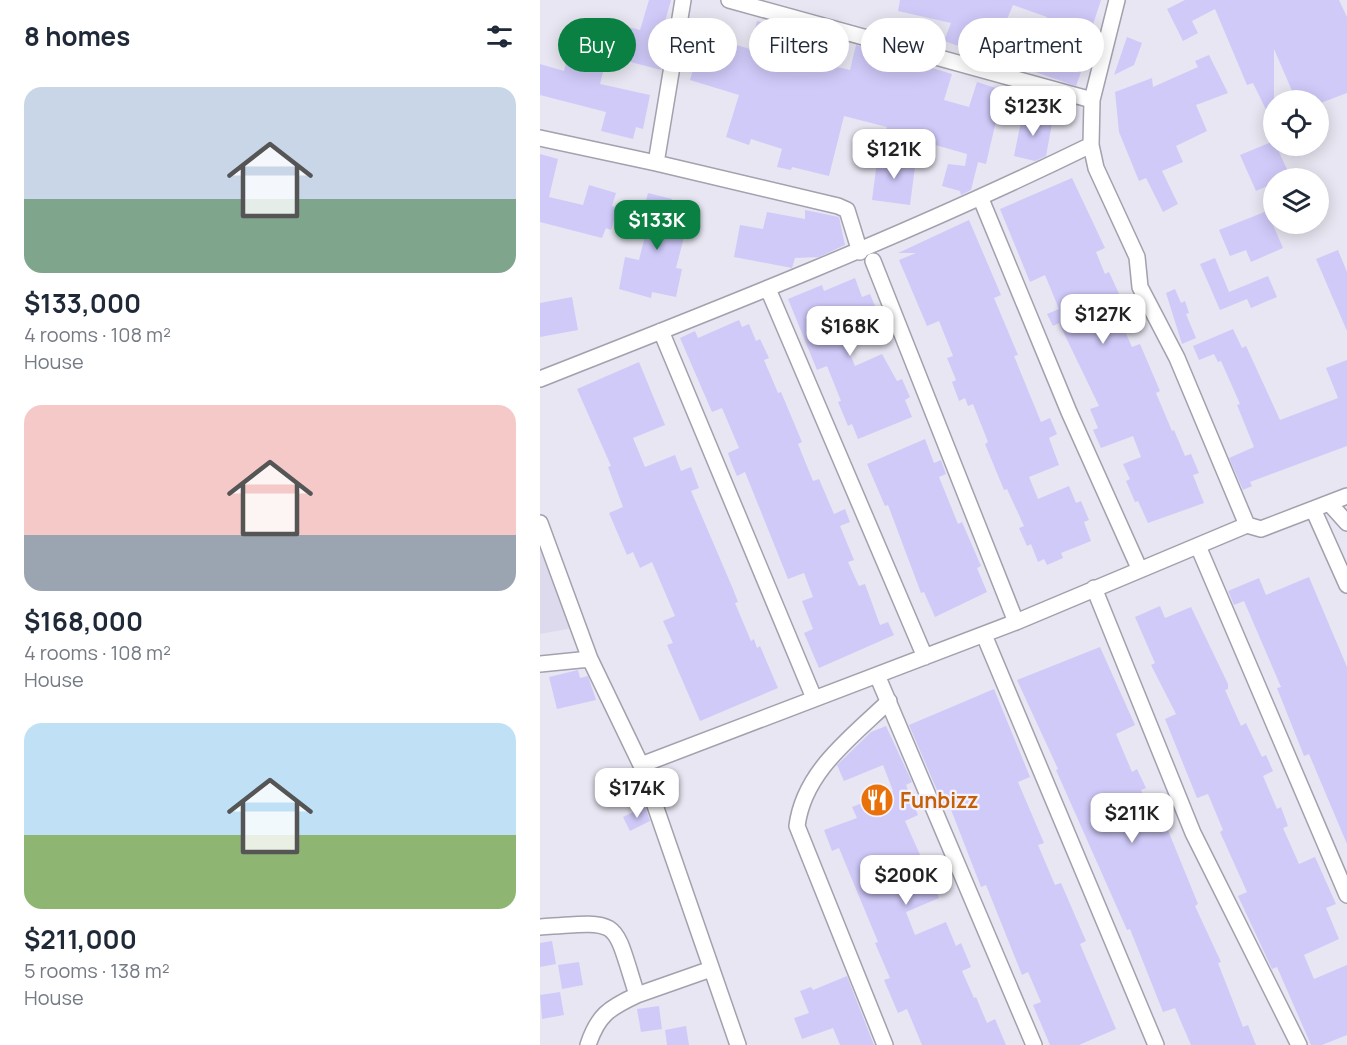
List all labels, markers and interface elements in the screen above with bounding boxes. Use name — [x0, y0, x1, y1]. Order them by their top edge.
text: 8 homes — [24, 18, 130, 54]
chip: Buy — [558, 18, 636, 72]
chip: Rent — [648, 18, 737, 72]
chip: Filters — [749, 18, 849, 72]
chip: New — [861, 18, 946, 72]
chip: Apartment — [958, 18, 1104, 72]
icon: filters — [483, 20, 516, 53]
pin: $123K — [991, 86, 1075, 137]
map controls — [1263, 90, 1329, 234]
button: locate — [1263, 90, 1329, 156]
text: $123K — [1004, 92, 1062, 119]
icon: home — [216, 126, 324, 234]
pin: $121K — [852, 129, 936, 180]
text: $121K — [867, 135, 921, 162]
button: layers — [1263, 168, 1329, 234]
pin: $133K — [615, 200, 699, 251]
text: $133K — [628, 206, 686, 233]
text: $133,000 — [24, 285, 141, 321]
pin: $127K — [1061, 294, 1145, 345]
text: $127K — [1075, 300, 1131, 327]
pin: $168K — [808, 306, 892, 357]
text: $168K — [821, 312, 879, 339]
text: 4 rooms · 108 m² — [24, 321, 171, 348]
text: House — [24, 348, 84, 375]
icon: home — [216, 444, 324, 552]
text: $168,000 — [24, 603, 143, 639]
text: 4 rooms · 108 m² — [24, 639, 171, 666]
text: House — [24, 666, 84, 693]
icon: home — [216, 762, 324, 870]
pin: $174K — [595, 768, 679, 819]
text: $174K — [609, 774, 665, 801]
restaurant icon: Funbizz — [859, 782, 895, 818]
place label: Funbizz — [900, 786, 979, 814]
pin: $211K — [1090, 793, 1174, 844]
text: $211K — [1105, 799, 1159, 826]
pin: $200K — [864, 855, 948, 906]
text: $200K — [874, 861, 938, 888]
text: $211,000 — [24, 921, 137, 957]
text: 5 rooms · 138 m² — [24, 957, 170, 984]
text: House — [24, 984, 84, 1011]

